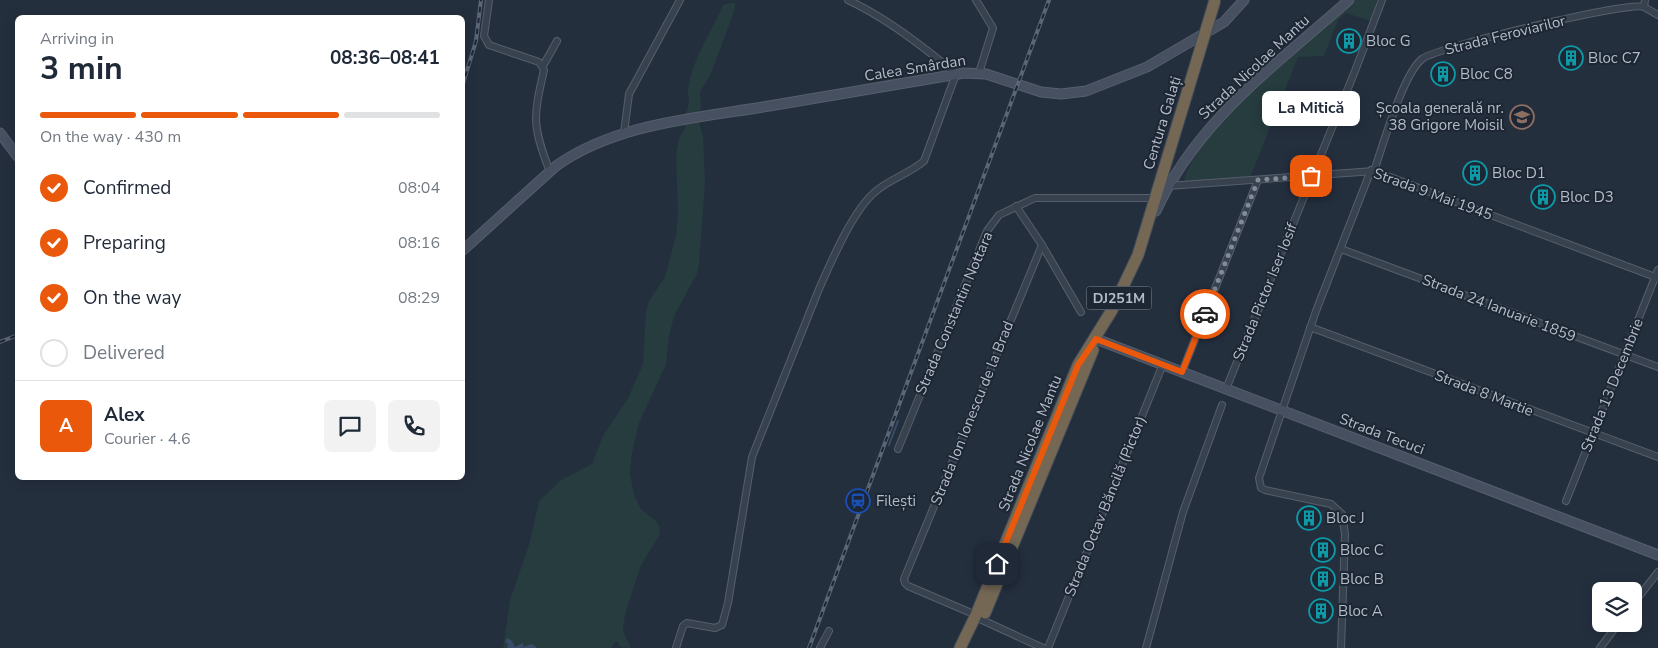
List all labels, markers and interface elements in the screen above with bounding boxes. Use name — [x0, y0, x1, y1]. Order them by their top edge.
street label: Strada Nicolae Mantu — [1194, 10, 1314, 124]
street label: Strada Feroviarilor — [1443, 10, 1568, 60]
text: Arriving in — [40, 28, 114, 50]
building icon: Bloc G — [1336, 28, 1362, 54]
place label: Bloc G — [1366, 31, 1411, 51]
text: 08:36–08:41 — [330, 45, 440, 71]
building icon: Bloc C7 — [1558, 45, 1584, 71]
text: 3 min — [40, 47, 123, 90]
place label: Bloc C7 — [1588, 48, 1641, 68]
street label: Calea Smârdan — [863, 50, 967, 86]
building icon: Bloc C8 — [1430, 61, 1456, 87]
place label: Bloc C8 — [1460, 64, 1513, 84]
street label: Centura Galați — [1138, 74, 1186, 172]
callout: La Mitică — [1262, 91, 1360, 126]
text: La Mitică — [1278, 97, 1344, 119]
place label: Școala generală nr. 38 Grigore Moisil — [1376, 98, 1505, 135]
school or university icon: Școala generală nr. 38 Grigore Moisil — [1509, 104, 1535, 130]
text: On the way · 430 m — [40, 126, 181, 148]
pin — [1290, 155, 1332, 197]
building icon: Bloc D1 — [1462, 160, 1488, 186]
icon: bag — [1297, 162, 1325, 190]
street label: Strada 9 Mai 1945 — [1371, 163, 1495, 225]
place label: Bloc D1 — [1492, 163, 1546, 183]
icon: check — [40, 174, 68, 202]
text: Confirmed — [83, 175, 171, 201]
text: 08:04 — [398, 177, 440, 199]
building icon: Bloc D3 — [1530, 184, 1556, 210]
place label: Bloc D3 — [1560, 187, 1614, 207]
street label: Strada Pictor Iser Iosif — [1228, 219, 1302, 364]
street label: Strada Constantin Nottara — [911, 228, 997, 398]
icon: check — [40, 229, 68, 257]
text: Preparing — [83, 230, 166, 256]
text: 08:16 — [398, 232, 440, 254]
street label: Strada 24 Ianuarie 1859 — [1419, 269, 1579, 347]
icon: check — [40, 284, 68, 312]
text: On the way — [83, 285, 181, 311]
road number: DJ251M — [1086, 286, 1152, 310]
text: 08:29 — [398, 287, 440, 309]
courier — [1180, 289, 1230, 339]
icon: car — [1191, 300, 1219, 328]
street label: Strada 13 Decembrie — [1576, 315, 1648, 455]
street label: Strada Ion Ionescu de la Brad — [926, 318, 1018, 508]
text: Delivered — [83, 340, 165, 366]
street label: Strada 8 Martie — [1432, 365, 1536, 421]
street label: Strada Nicolae Mantu — [994, 372, 1066, 514]
button: chat — [324, 400, 376, 452]
button: phone — [388, 400, 440, 452]
text: Alex — [104, 402, 145, 428]
street label: Strada Tecuci — [1336, 409, 1428, 459]
text: A — [59, 413, 73, 439]
street label: Strada Octav Băncilă (Pictor) — [1060, 413, 1150, 599]
text: Courier · 4.6 — [104, 428, 190, 450]
station icon: Filești — [845, 488, 871, 514]
place label: Filești — [876, 491, 916, 511]
building icon: Bloc J — [1296, 505, 1322, 531]
place label: Bloc J — [1326, 508, 1365, 528]
building icon: Bloc C — [1310, 537, 1336, 563]
place label: Bloc C — [1340, 540, 1384, 560]
pin — [976, 543, 1018, 585]
icon: home — [983, 550, 1011, 578]
building icon: Bloc B — [1310, 566, 1336, 592]
place label: Bloc B — [1340, 569, 1384, 589]
map controls — [1592, 582, 1642, 632]
button: layers — [1592, 582, 1642, 632]
building icon: Bloc A — [1308, 598, 1334, 624]
place label: Bloc A — [1338, 601, 1383, 621]

